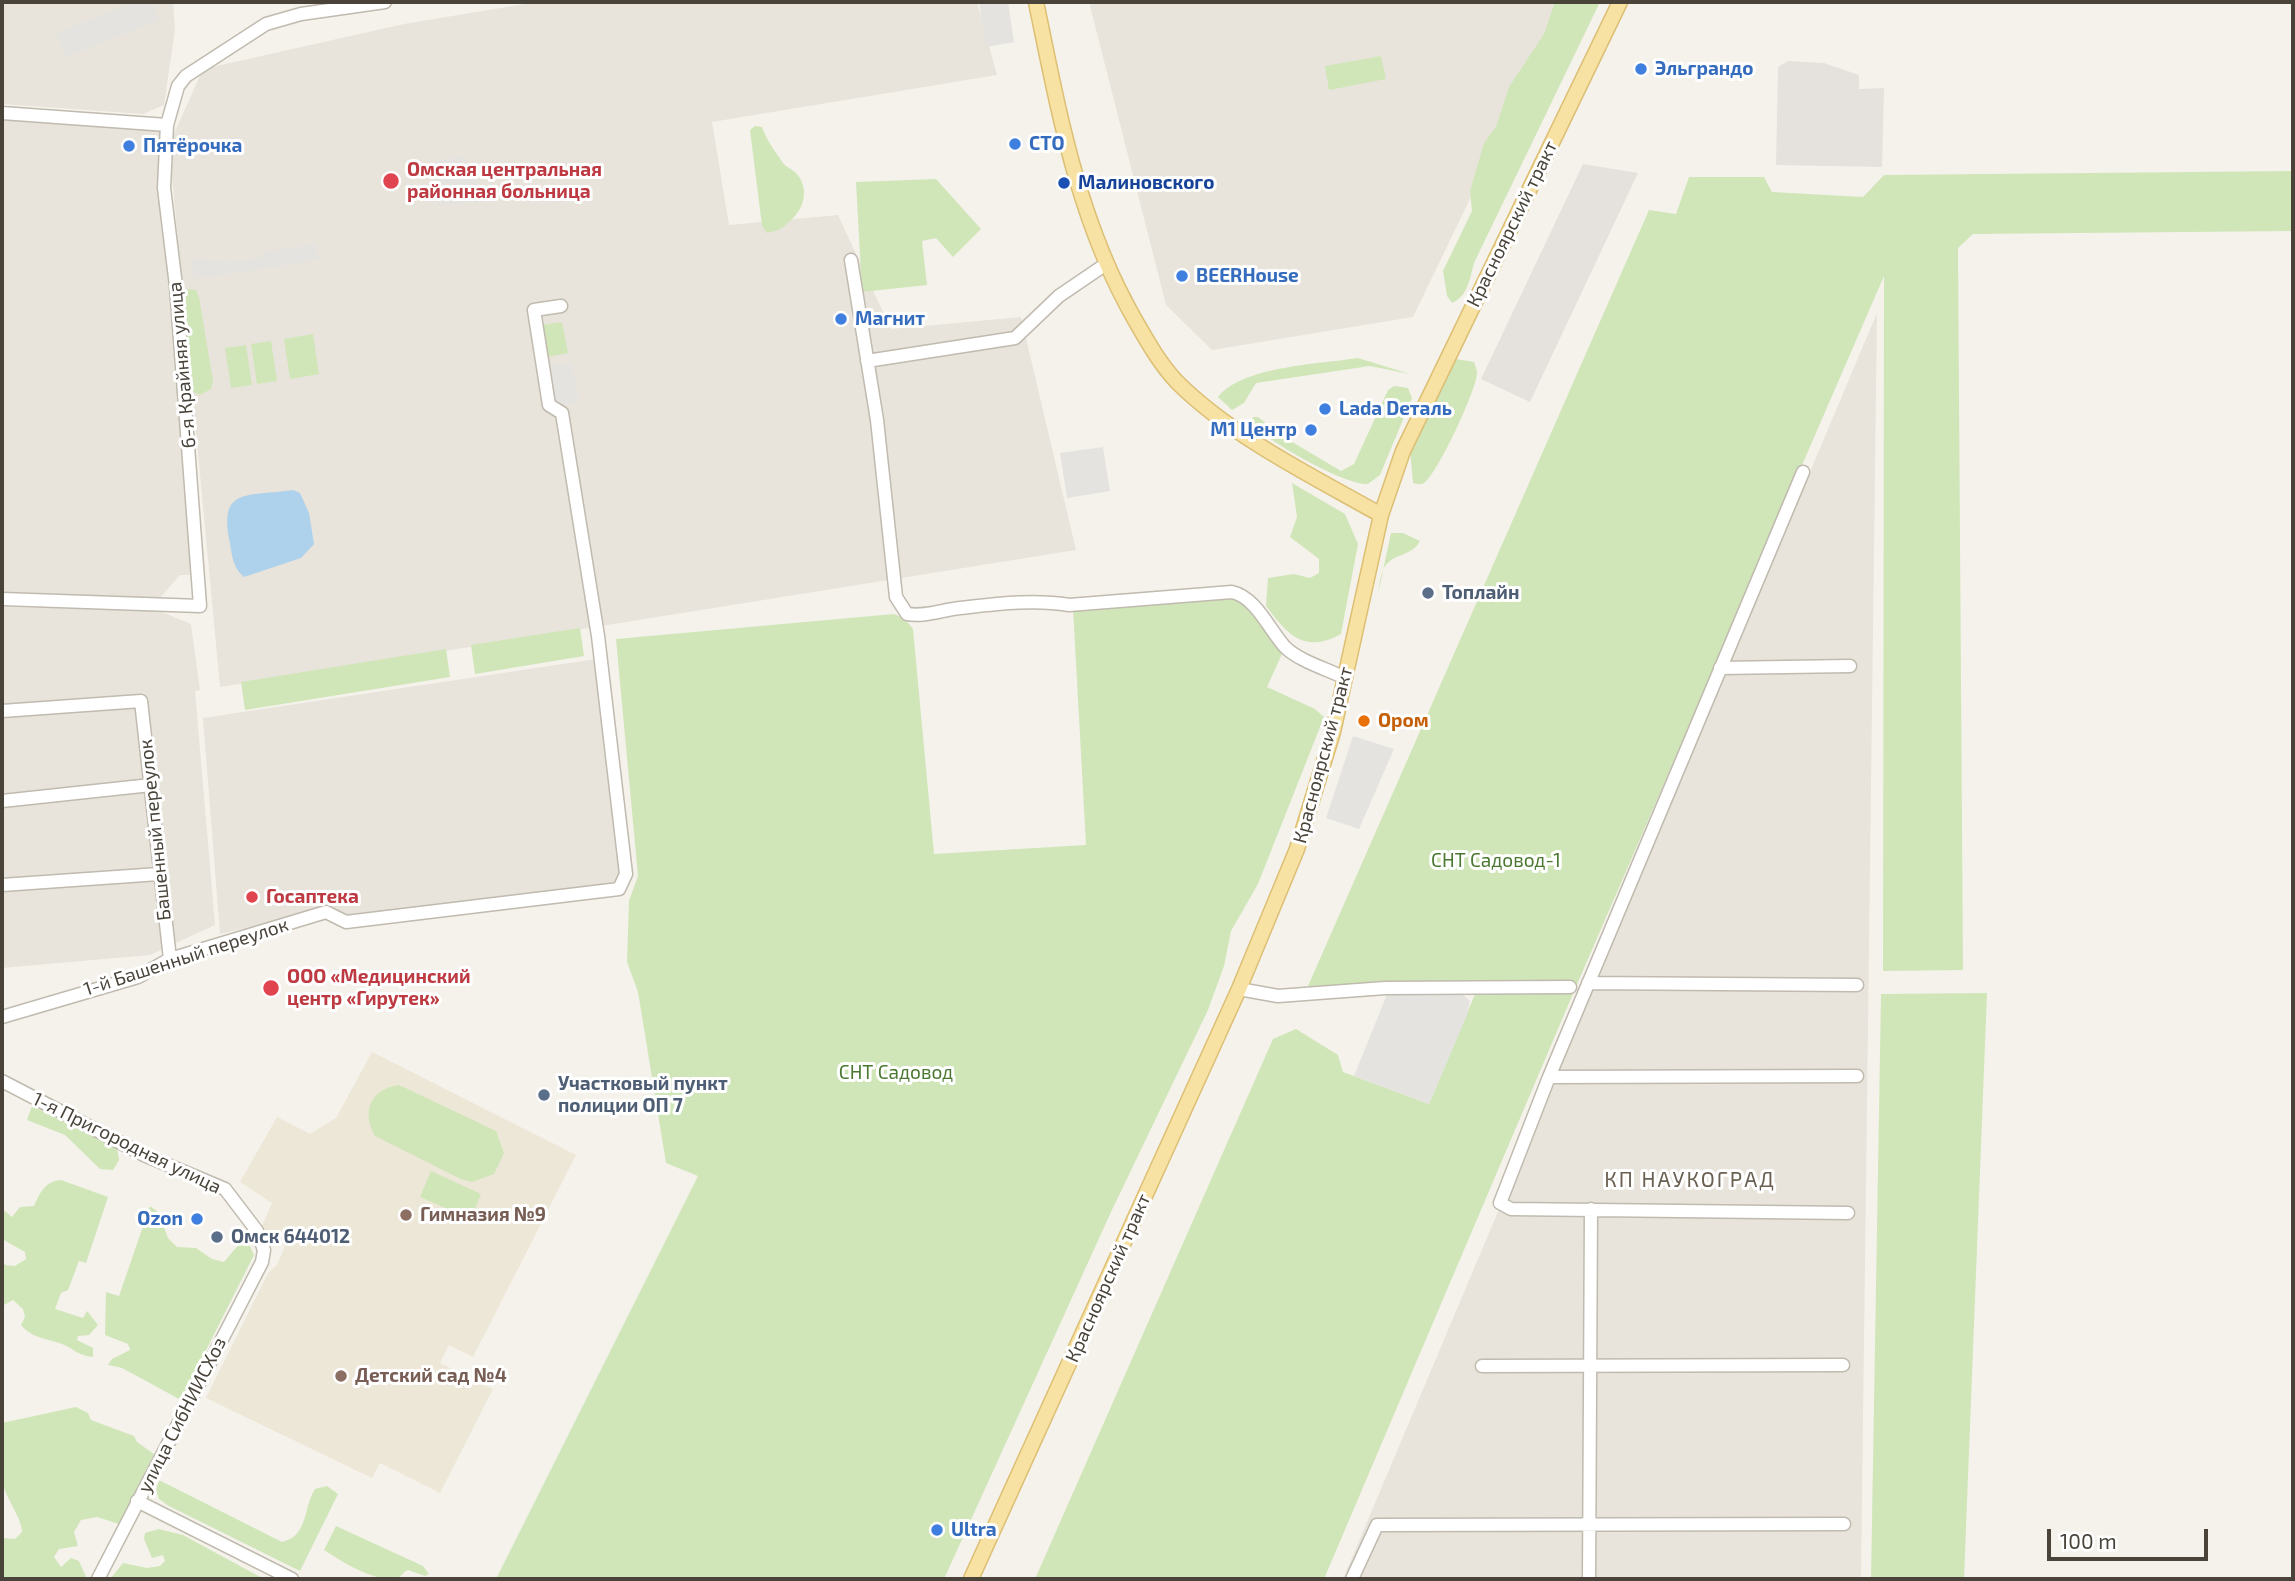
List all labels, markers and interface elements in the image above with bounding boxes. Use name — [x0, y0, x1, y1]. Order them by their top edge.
place label: Эльграндо — [1655, 58, 1754, 80]
marker: Эльграндо — [1633, 61, 1649, 77]
place label: СТО — [1029, 133, 1065, 155]
place label: Пятёрочка — [143, 135, 242, 157]
marker: СТО — [1007, 136, 1023, 152]
street label: Красноярский тракт — [1462, 137, 1562, 311]
marker: Пятёрочка — [121, 138, 137, 154]
place label: Омская центральная районная больница — [407, 159, 602, 203]
marker: Омская центральная районная больница — [381, 171, 401, 191]
place label: Малиновского — [1078, 172, 1214, 194]
marker: Малиновского — [1056, 175, 1072, 191]
place label: BEERHouse — [1196, 265, 1299, 287]
marker: BEERHouse — [1174, 268, 1190, 284]
street label: 6-я Крайняя улица — [163, 281, 201, 449]
place label: Магнит — [855, 308, 925, 330]
marker: Магнит — [833, 311, 849, 327]
place label: Lada Dеталь — [1339, 398, 1452, 420]
marker: Lada Dеталь — [1317, 401, 1333, 417]
place label: М1 Центр — [1210, 419, 1297, 441]
marker: М1 Центр — [1303, 422, 1319, 438]
place label: Топлайн — [1442, 582, 1519, 604]
marker: Топлайн — [1420, 585, 1436, 601]
street label: Красноярский тракт — [1288, 664, 1358, 846]
place label: Ором — [1378, 710, 1429, 732]
marker: Ором — [1356, 713, 1372, 729]
street label: Башенный переулок — [134, 738, 176, 922]
park label: СНТ Садовод-1 — [1431, 850, 1561, 872]
place label: Госаптека — [266, 886, 359, 908]
marker: Госаптека — [244, 889, 260, 905]
street label: 1-й Башенный переулок — [81, 913, 291, 1001]
place label: ООО «Медицинский центр «Гирутек» — [287, 966, 471, 1010]
marker: ООО «Медицинский центр «Гирутек» — [261, 978, 281, 998]
park label: СНТ Садовод — [839, 1062, 953, 1084]
place label: Участковый пункт полиции ОП 7 — [558, 1073, 728, 1117]
street label: 1-я Пригородная улица — [29, 1087, 225, 1199]
marker: Участковый пункт полиции ОП 7 — [536, 1087, 552, 1103]
district label: КП НАУКОГРАД — [1606, 1167, 1774, 1193]
street label: Красноярский тракт — [1061, 1190, 1155, 1366]
place label: Гимназия №9 — [420, 1204, 546, 1226]
marker: Гимназия №9 — [398, 1207, 414, 1223]
place label: Ozon — [137, 1208, 183, 1230]
marker: Ozon — [189, 1211, 205, 1227]
place label: Омск 644012 — [231, 1226, 350, 1248]
marker: Омск 644012 — [209, 1229, 225, 1245]
street label: улица СибНИИСХоз — [133, 1333, 231, 1497]
place label: Детский сад №4 — [355, 1365, 507, 1387]
marker: Детский сад №4 — [333, 1368, 349, 1384]
scale bar — [2050, 1514, 2211, 1558]
place label: Ultra — [951, 1519, 997, 1541]
marker: Ultra — [929, 1522, 945, 1538]
text: 100 m — [2060, 1528, 2117, 1553]

